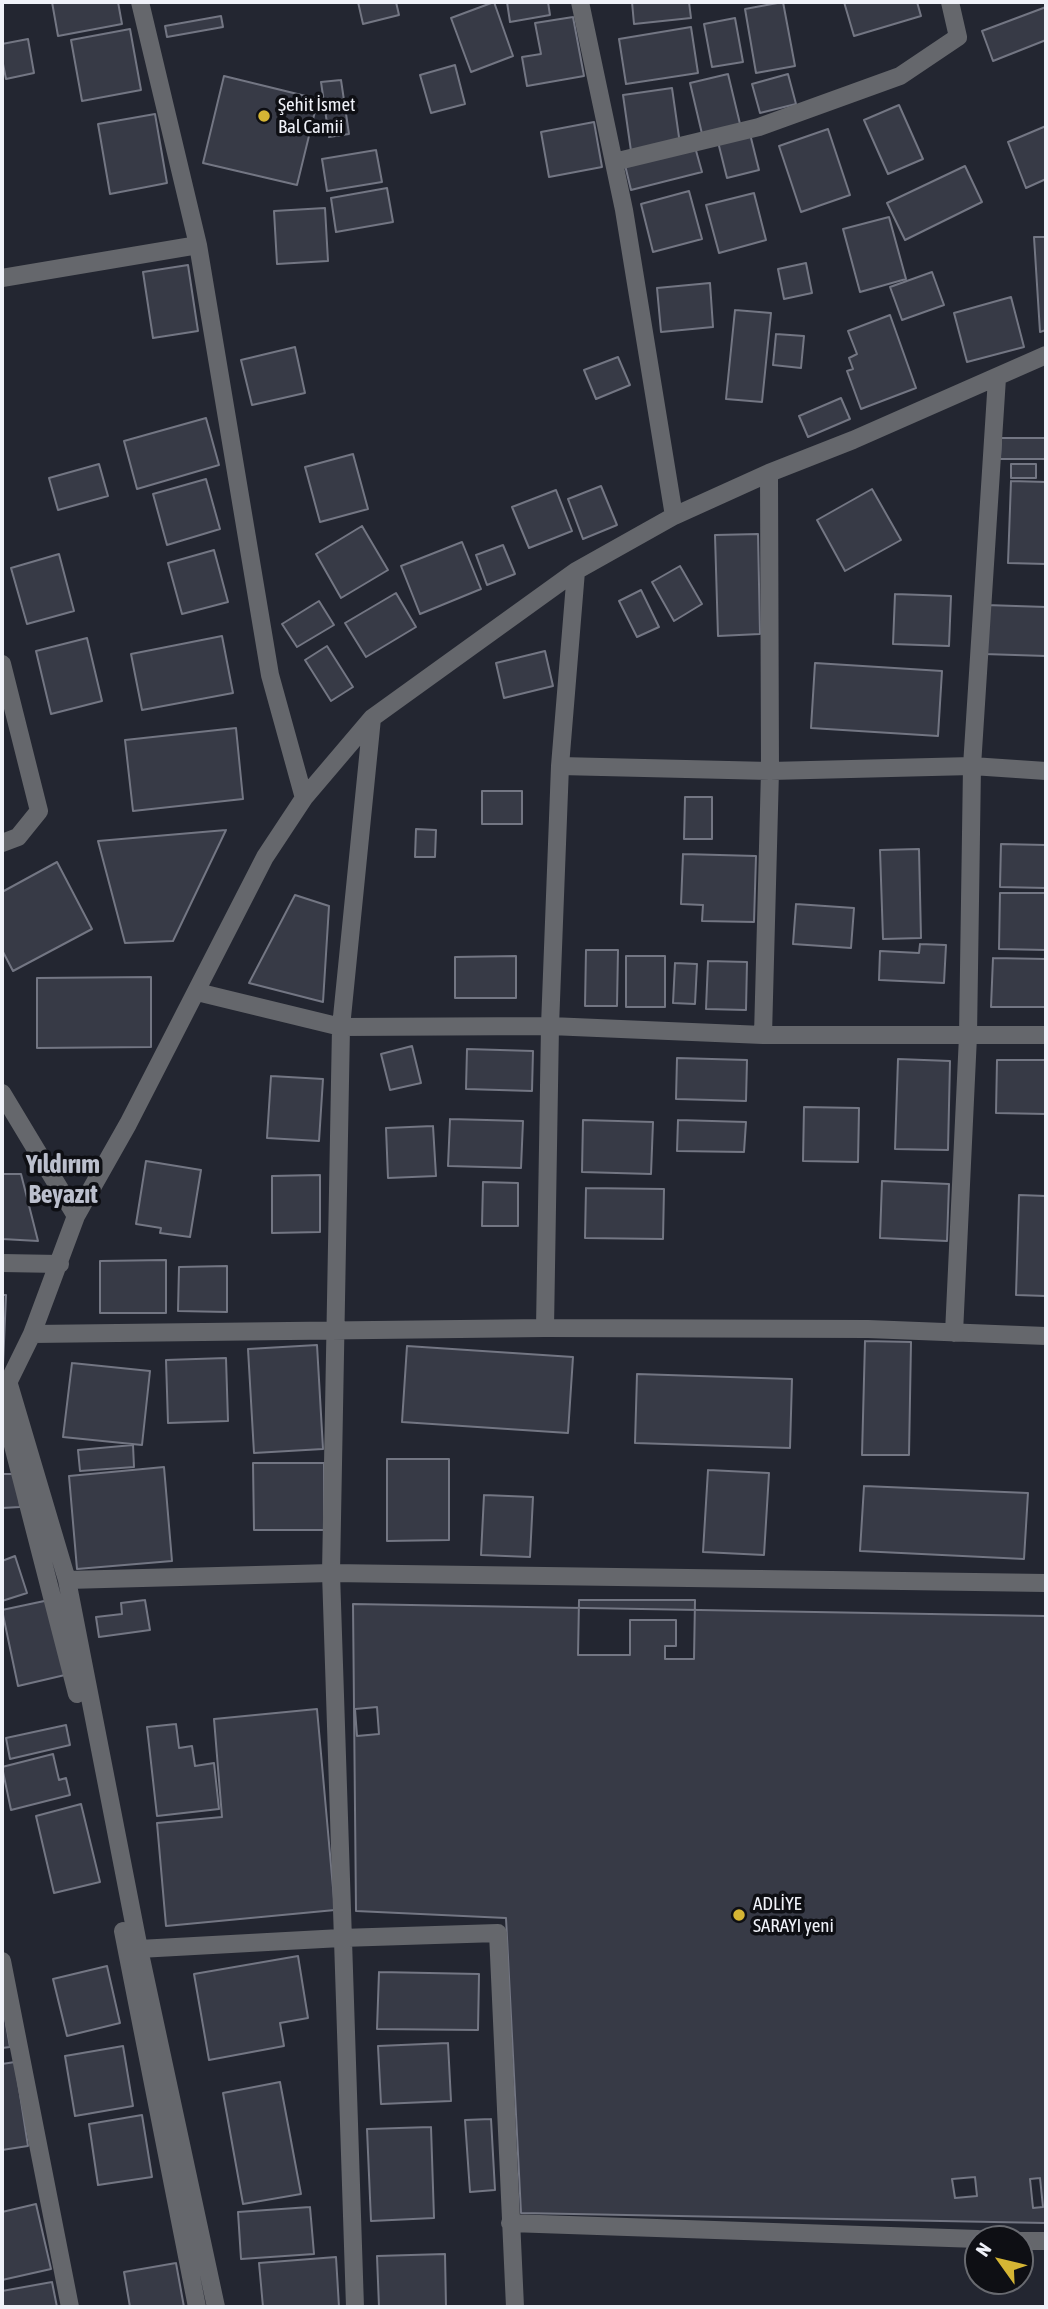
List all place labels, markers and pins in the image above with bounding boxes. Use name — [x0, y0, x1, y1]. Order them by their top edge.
place label: Şehit İsmet Bal Camii — [278, 94, 356, 138]
marker: Şehit İsmet Bal Camii — [256, 108, 272, 124]
place label: ADLİYE SARAYI yeni — [753, 1893, 834, 1937]
marker: ADLİYE SARAYI yeni — [731, 1907, 747, 1923]

